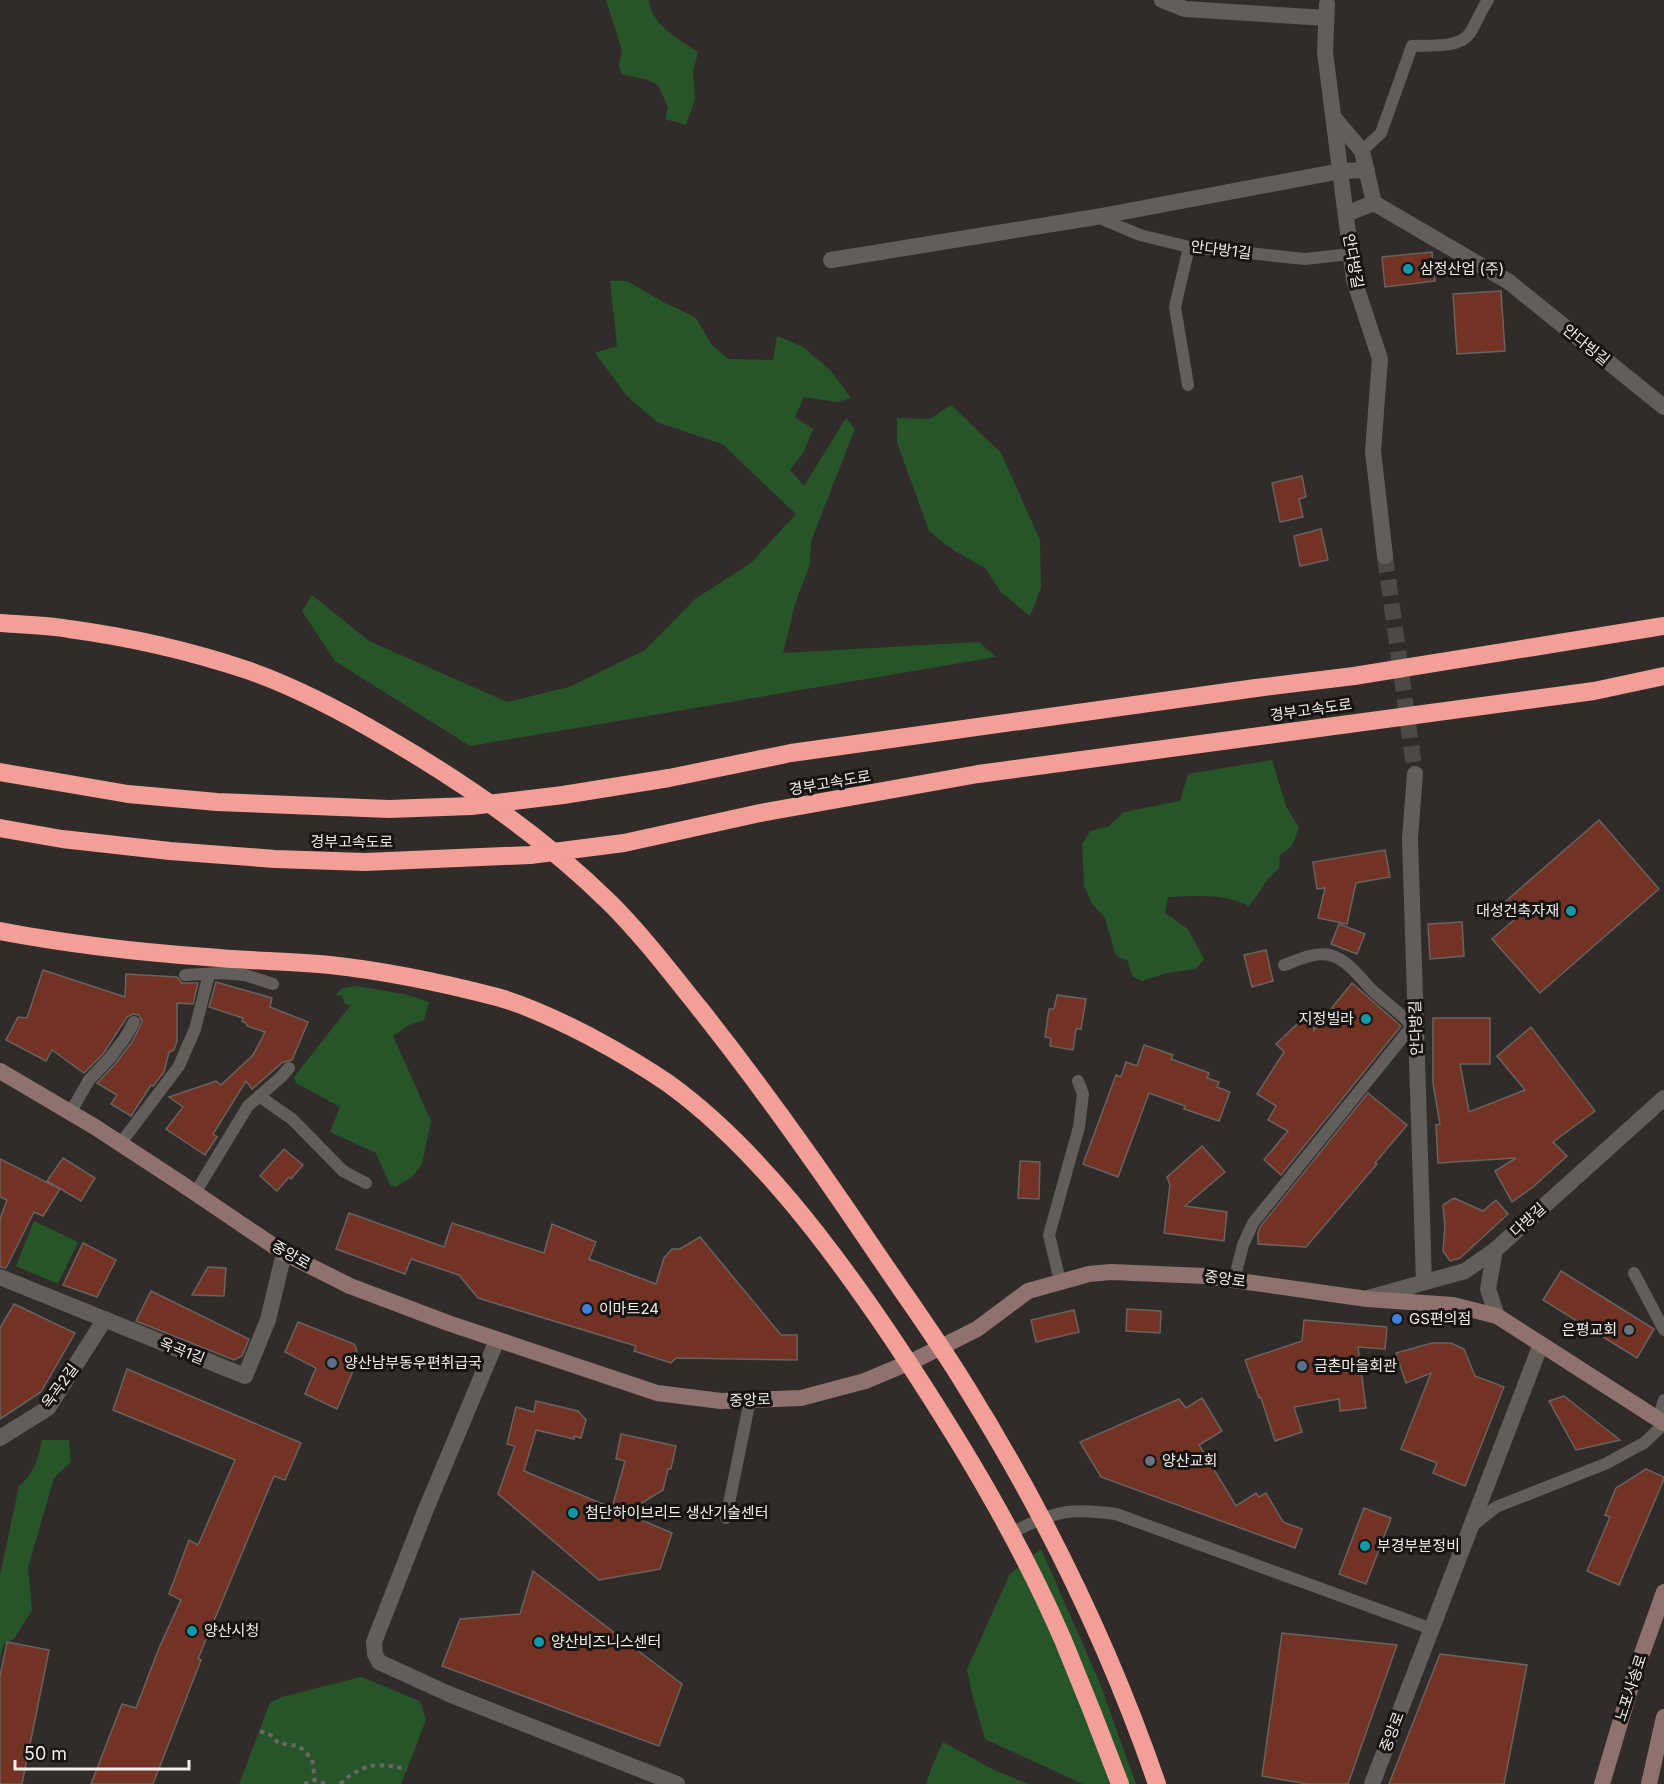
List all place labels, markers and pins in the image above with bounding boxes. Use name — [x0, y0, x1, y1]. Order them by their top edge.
place label: 삼정산업 (주) — [1420, 259, 1504, 278]
marker: 삼정산업 (주) — [1401, 262, 1415, 276]
place label: 대성건축자재 — [1476, 901, 1559, 920]
marker: 대성건축자재 — [1564, 904, 1578, 918]
place label: 지정빌라 — [1299, 1009, 1354, 1028]
marker: 지정빌라 — [1359, 1012, 1373, 1026]
place label: 이마트24 — [599, 1299, 659, 1318]
marker: 이마트24 — [580, 1302, 594, 1316]
place label: GS편의점 — [1409, 1309, 1471, 1328]
marker: GS편의점 — [1390, 1312, 1404, 1326]
place label: 은평교회 — [1562, 1320, 1617, 1339]
marker: 은평교회 — [1622, 1323, 1636, 1337]
place label: 양산남부동우편취급국 — [344, 1353, 482, 1372]
marker: 양산남부동우편취급국 — [325, 1356, 339, 1370]
place label: 금촌마을회관 — [1314, 1356, 1397, 1375]
marker: 금촌마을회관 — [1295, 1359, 1309, 1373]
place label: 양산교회 — [1162, 1451, 1217, 1470]
marker: 양산교회 — [1143, 1454, 1157, 1468]
place label: 첨단하이브리드 생산기술센터 — [585, 1503, 769, 1522]
marker: 첨단하이브리드 생산기술센터 — [566, 1506, 580, 1520]
place label: 부경부분정비 — [1377, 1536, 1460, 1555]
marker: 부경부분정비 — [1358, 1539, 1372, 1553]
place label: 양산시청 — [204, 1621, 259, 1640]
marker: 양산시청 — [185, 1624, 199, 1638]
place label: 양산비즈니스센터 — [551, 1632, 661, 1651]
marker: 양산비즈니스센터 — [532, 1635, 546, 1649]

